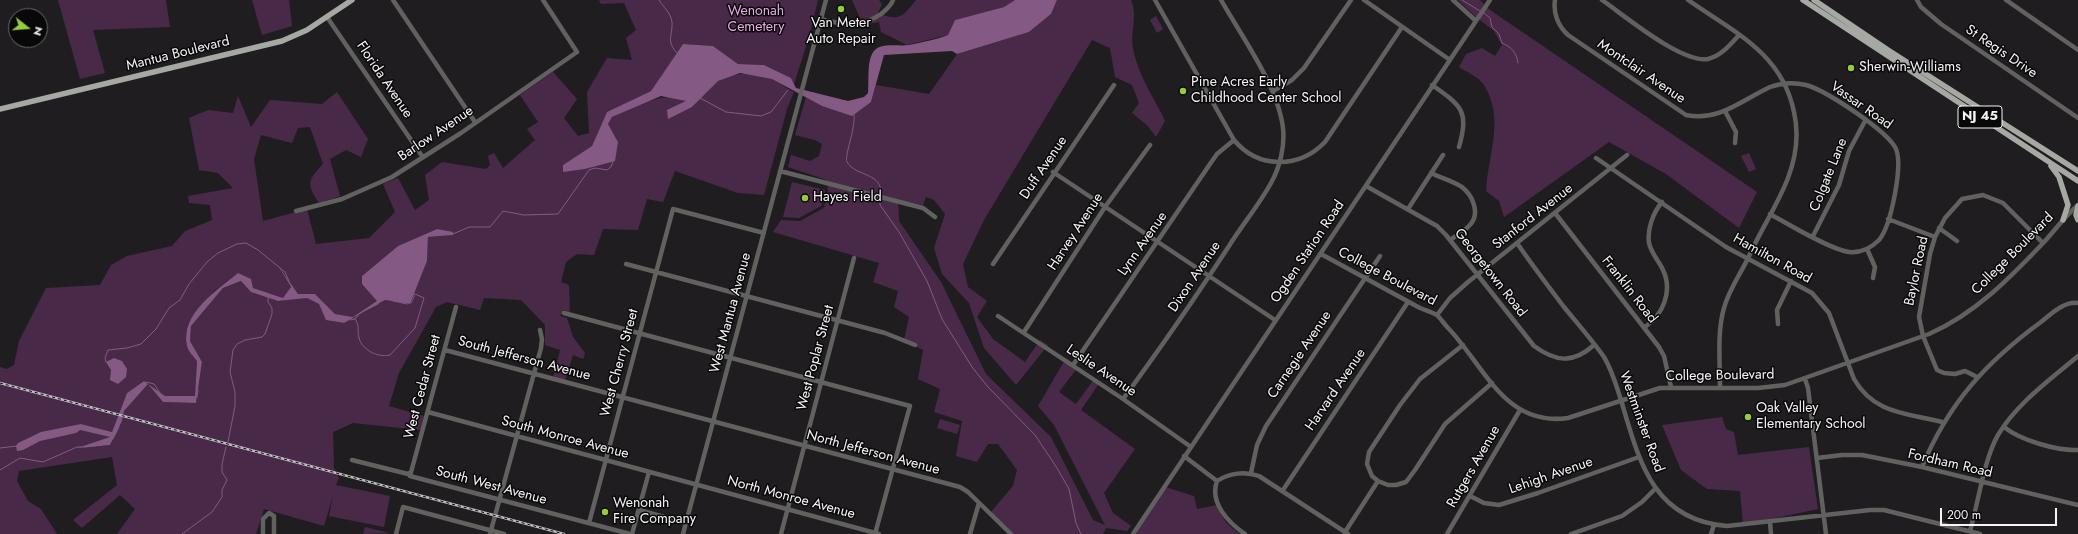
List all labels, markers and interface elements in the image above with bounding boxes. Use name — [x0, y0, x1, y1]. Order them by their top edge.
park label: Wenonah Cemetery — [728, 4, 784, 36]
marker: Van Meter Auto Repair — [836, 4, 846, 14]
north arrow — [8, 8, 48, 48]
place label: Van Meter Auto Repair — [806, 16, 876, 48]
street label: St Regis Drive — [1962, 22, 2040, 82]
text: N — [30, 25, 47, 38]
street label: Mantua Boulevard — [125, 33, 231, 75]
street label: Montclair Avenue — [1594, 36, 1688, 108]
street label: Florida Avenue — [352, 38, 416, 122]
place label: Sherwin-Williams — [1859, 60, 1961, 76]
marker: Sherwin-Williams — [1846, 63, 1856, 73]
place label: Pine Acres Early Childhood Center School — [1191, 75, 1342, 108]
street label: Vassar Road — [1827, 79, 1895, 133]
marker: Pine Acres Early Childhood Center School — [1178, 86, 1188, 96]
street label: Barlow Avenue — [395, 103, 477, 165]
road number: NJ 45 — [1958, 106, 2002, 128]
street label: Duff Avenue — [1017, 133, 1071, 203]
street label: Colgate Lane — [1807, 136, 1851, 214]
street label: Stanford Avenue — [1489, 180, 1577, 254]
place label: Hayes Field — [813, 190, 882, 206]
street label: Harvey Avenue — [1045, 190, 1107, 274]
marker: Hayes Field — [800, 193, 810, 203]
street label: Ogden Station Road — [1268, 198, 1348, 306]
street label: Lynn Avenue — [1115, 209, 1171, 279]
street label: College Boulevard — [1969, 210, 2057, 298]
street label: Georgetown Road — [1450, 225, 1530, 321]
street label: Hamilton Road — [1730, 230, 1814, 288]
street label: Baylor Road — [1901, 235, 1933, 307]
street label: Dixon Avenue — [1165, 238, 1225, 316]
street label: College Boulevard — [1335, 244, 1439, 310]
street label: West Mantua Avenue — [707, 251, 755, 375]
street label: Franklin Road — [1598, 253, 1660, 327]
street label: West Poplar Street — [794, 303, 838, 413]
street label: West Cherry Street — [598, 307, 642, 419]
street label: Carnegie Avenue — [1264, 308, 1336, 402]
street label: West Cedar Street — [401, 333, 445, 441]
street label: South Jefferson Avenue — [456, 333, 592, 385]
street label: Leslie Avenue — [1063, 341, 1139, 401]
street label: Harvard Avenue — [1302, 346, 1370, 434]
street label: College Boulevard — [1665, 367, 1775, 385]
street label: Westminster Road — [1615, 369, 1667, 475]
place label: Oak Valley Elementary School — [1756, 401, 1866, 434]
marker: Oak Valley Elementary School — [1743, 412, 1753, 422]
street label: South Monroe Avenue — [499, 413, 631, 463]
street label: Rutgers Avenue — [1444, 423, 1504, 511]
street label: North Jefferson Avenue — [805, 427, 941, 479]
street label: Fordham Road — [1906, 446, 1994, 482]
street label: Lehigh Avenue — [1507, 454, 1595, 498]
street label: South West Avenue — [434, 463, 548, 509]
street label: North Monroe Avenue — [725, 473, 857, 523]
place label: Wenonah Fire Company — [613, 496, 696, 528]
scale bar — [1942, 500, 2059, 526]
text: 200 m — [1947, 506, 1981, 524]
marker: Wenonah Fire Company — [600, 507, 610, 517]

